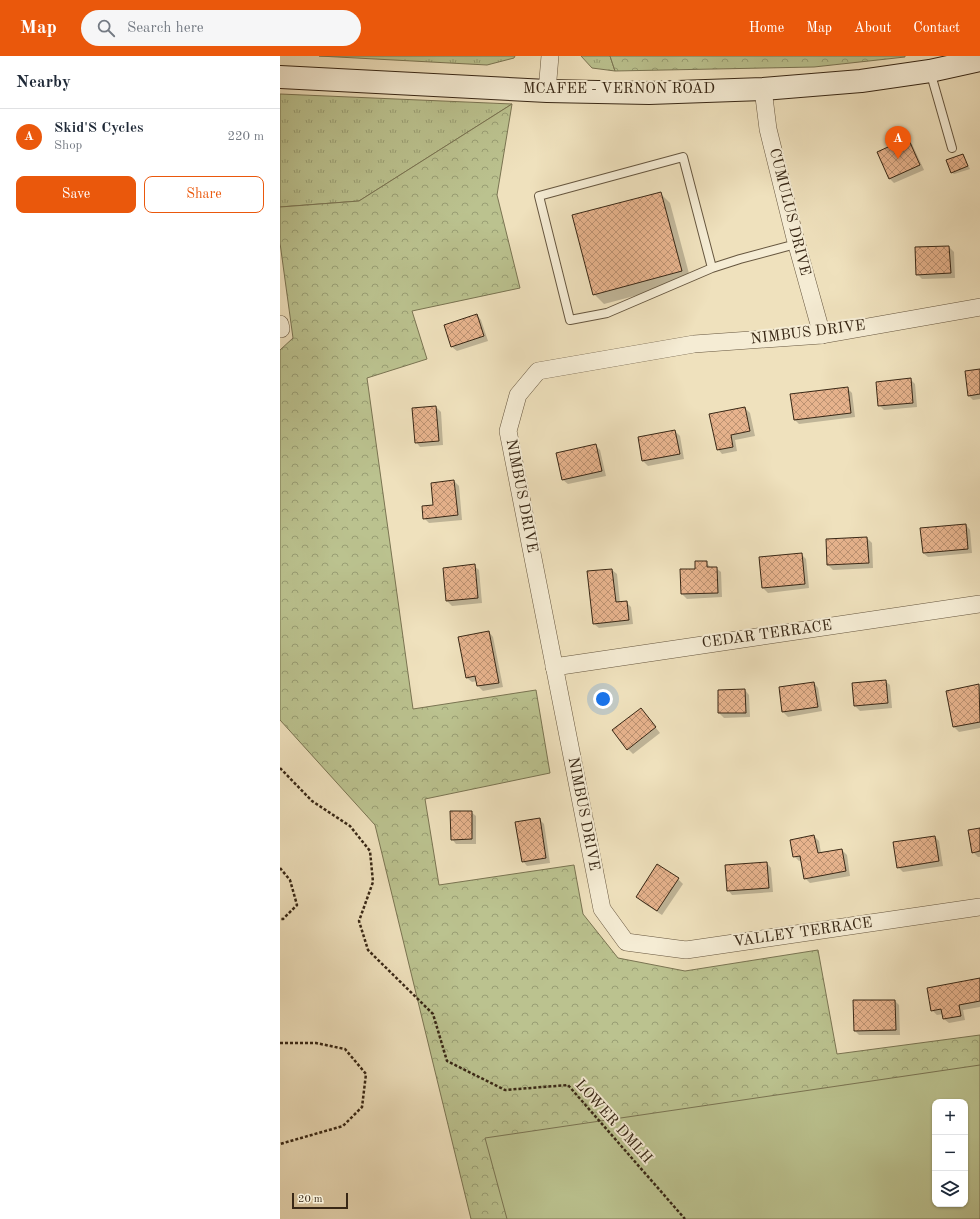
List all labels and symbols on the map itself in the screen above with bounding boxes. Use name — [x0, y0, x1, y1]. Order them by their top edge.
street label: MCAFEE - VERNON ROAD — [523, 82, 715, 97]
pin: A — [885, 126, 911, 159]
street label: CUMULUS DRIVE — [766, 147, 812, 277]
street label: NIMBUS DRIVE — [750, 319, 866, 347]
street label: NIMBUS DRIVE — [503, 438, 539, 554]
street label: CEDAR TERRACE — [701, 618, 833, 652]
your location — [593, 689, 613, 709]
street label: NIMBUS DRIVE — [565, 756, 601, 872]
street label: VALLEY TERRACE — [733, 916, 873, 950]
street label: LOWER DMLH — [572, 1077, 654, 1167]
scale bar — [292, 1191, 348, 1210]

